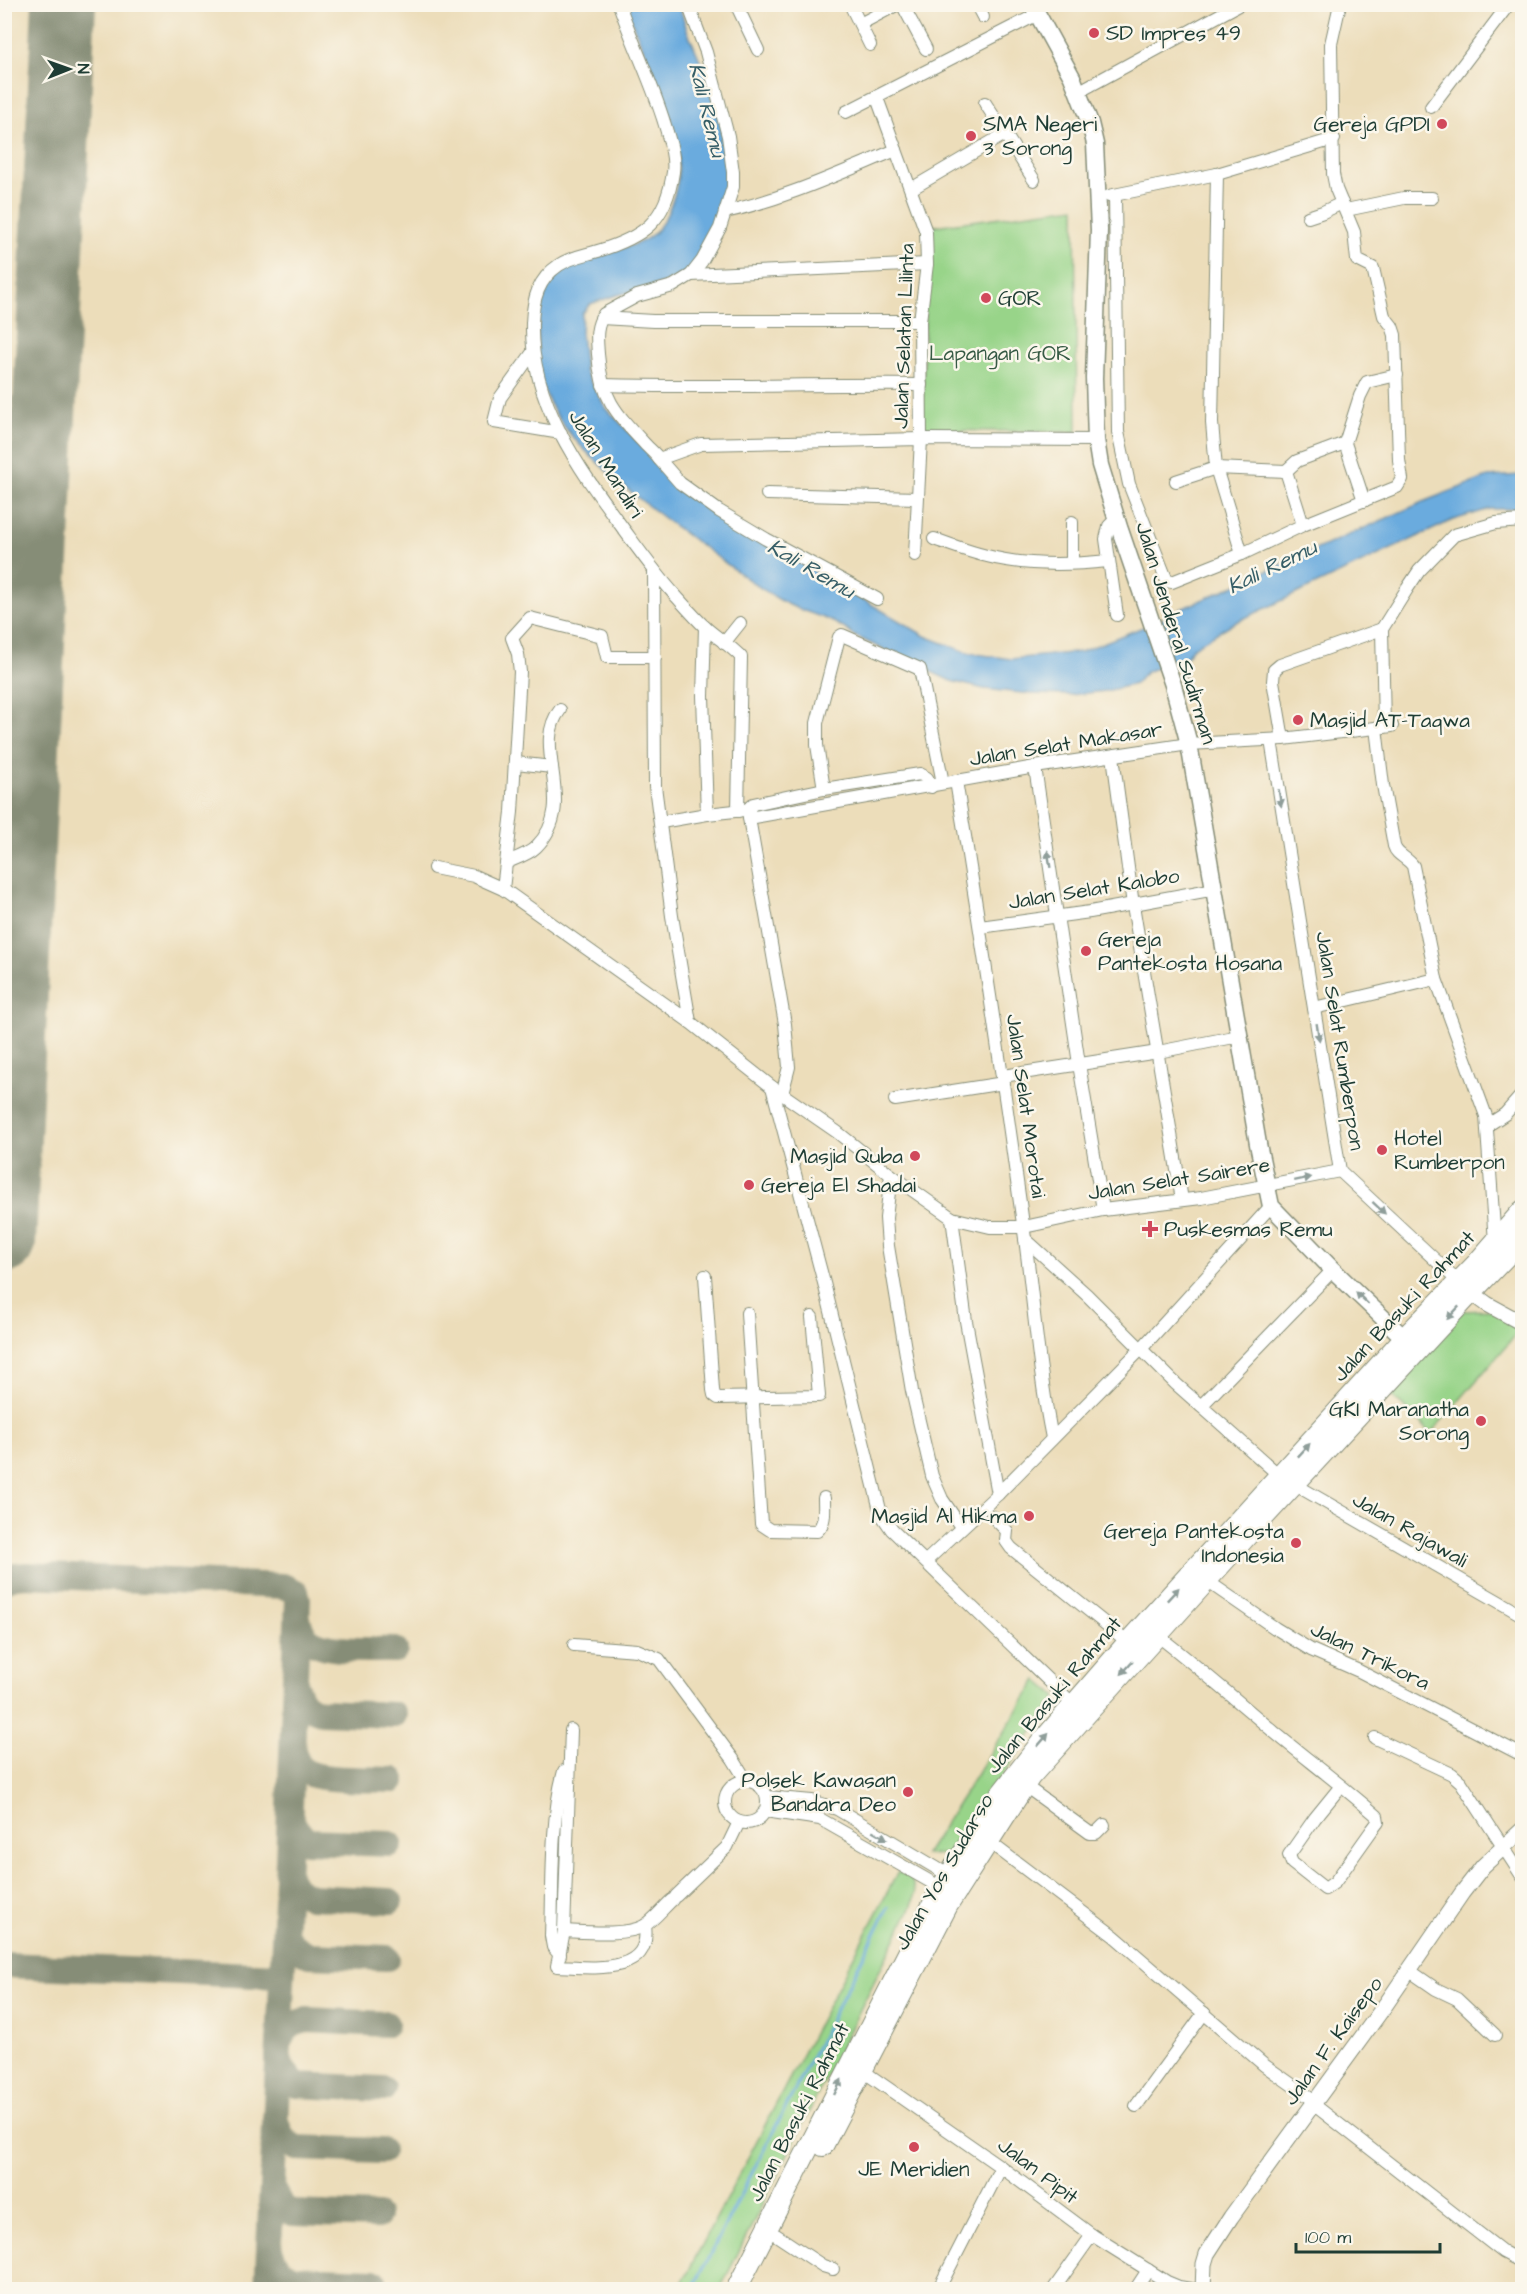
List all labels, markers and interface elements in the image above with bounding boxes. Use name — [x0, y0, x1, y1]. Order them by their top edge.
place label: SD Impres 49 — [1106, 19, 1241, 49]
marker: SD Impres 49 — [1087, 26, 1101, 40]
north arrow — [39, 39, 99, 99]
water label: Kali Remu — [680, 60, 734, 162]
text: N — [72, 64, 94, 74]
place label: SMA Negeri 3 Sorong — [983, 110, 1097, 165]
place label: Gereja GPDI — [1314, 110, 1430, 139]
marker: Gereja GPDI — [1435, 117, 1449, 131]
marker: SMA Negeri 3 Sorong — [964, 129, 978, 143]
street label: Jalan Selatan Lilinta — [886, 242, 922, 429]
place label: GOR — [998, 284, 1042, 313]
marker: GOR — [979, 291, 993, 305]
park label: Lapangan GOR — [929, 339, 1071, 370]
street label: Jalan Mandiri — [561, 405, 651, 523]
street label: Jalan Jenderal Sudirman — [1128, 518, 1224, 748]
water label: Kali Remu — [1222, 531, 1324, 602]
water label: Kali Remu — [762, 532, 862, 607]
place label: Masjid AT-Taqwa — [1310, 706, 1470, 735]
marker: Masjid AT-Taqwa — [1291, 713, 1305, 727]
street label: Jalan Selat Makasar — [967, 714, 1165, 774]
one-way arrow — [1276, 788, 1285, 807]
one-way arrow — [1044, 849, 1053, 868]
street label: Jalan Selat Kalobo — [1007, 861, 1182, 917]
place label: Gereja Pantekosta Hosana — [1098, 925, 1283, 978]
street label: Jalan Selat Rumberpon — [1307, 930, 1372, 1153]
marker: Gereja Pantekosta Hosana — [1079, 944, 1093, 958]
street label: Jalan Selat Morotai — [999, 1012, 1053, 1200]
one-way arrow — [1313, 1022, 1322, 1041]
place label: Hotel Rumberpon — [1394, 1124, 1505, 1178]
place label: Masjid Quba — [790, 1142, 903, 1171]
marker: Hotel Rumberpon — [1375, 1143, 1389, 1157]
marker: Masjid Quba — [908, 1149, 922, 1163]
street label: Jalan Selat Sairere — [1086, 1150, 1272, 1208]
place label: Gereja El Shadai — [761, 1171, 916, 1200]
one-way arrow — [1294, 1174, 1313, 1183]
marker: Gereja El Shadai — [742, 1178, 756, 1192]
one-way arrow — [1372, 1201, 1387, 1215]
place label: Puskesmas Remu — [1164, 1215, 1333, 1244]
marker: Puskesmas Remu — [1141, 1220, 1159, 1238]
street label: Jalan Basuki Rahmat — [1326, 1223, 1482, 1388]
one-way arrow — [1355, 1291, 1370, 1305]
one-way arrow — [1446, 1305, 1460, 1320]
place label: GKI Maranatha Sorong — [1329, 1395, 1469, 1450]
marker: GKI Maranatha Sorong — [1474, 1414, 1488, 1428]
one-way arrow — [1297, 1442, 1311, 1457]
street label: Jalan Rajawali — [1347, 1485, 1473, 1575]
place label: Masjid Al Hikma — [871, 1502, 1017, 1531]
marker: Masjid Al Hikma — [1022, 1509, 1036, 1523]
place label: Gereja Pantekosta Indonesia — [1103, 1517, 1284, 1570]
marker: Gereja Pantekosta Indonesia — [1289, 1536, 1303, 1550]
one-way arrow — [1166, 1587, 1179, 1602]
street label: Jalan Basuki Rahmat — [979, 1610, 1129, 1780]
street label: Jalan Trikora — [1305, 1615, 1435, 1698]
one-way arrow — [1121, 1660, 1134, 1675]
one-way arrow — [1037, 1732, 1050, 1748]
place label: Polsek Kawasan Bandara Deo — [741, 1766, 896, 1819]
marker: Polsek Kawasan Bandara Deo — [901, 1785, 915, 1799]
street label: Jalan Yos Sudarso — [887, 1788, 1001, 1956]
one-way arrow — [872, 1830, 889, 1840]
street label: Jalan F. Kaisepo — [1276, 1971, 1390, 2112]
street label: Jalan Basuki Rahmat — [741, 2017, 857, 2207]
one-way arrow — [833, 2079, 842, 2096]
street label: Jalan Pipit — [991, 2131, 1085, 2212]
marker: JE Meridien — [907, 2140, 921, 2154]
place label: JE Meridien — [858, 2155, 970, 2184]
scale bar — [1296, 2216, 1440, 2254]
text: 100 m — [1305, 2225, 1351, 2250]

